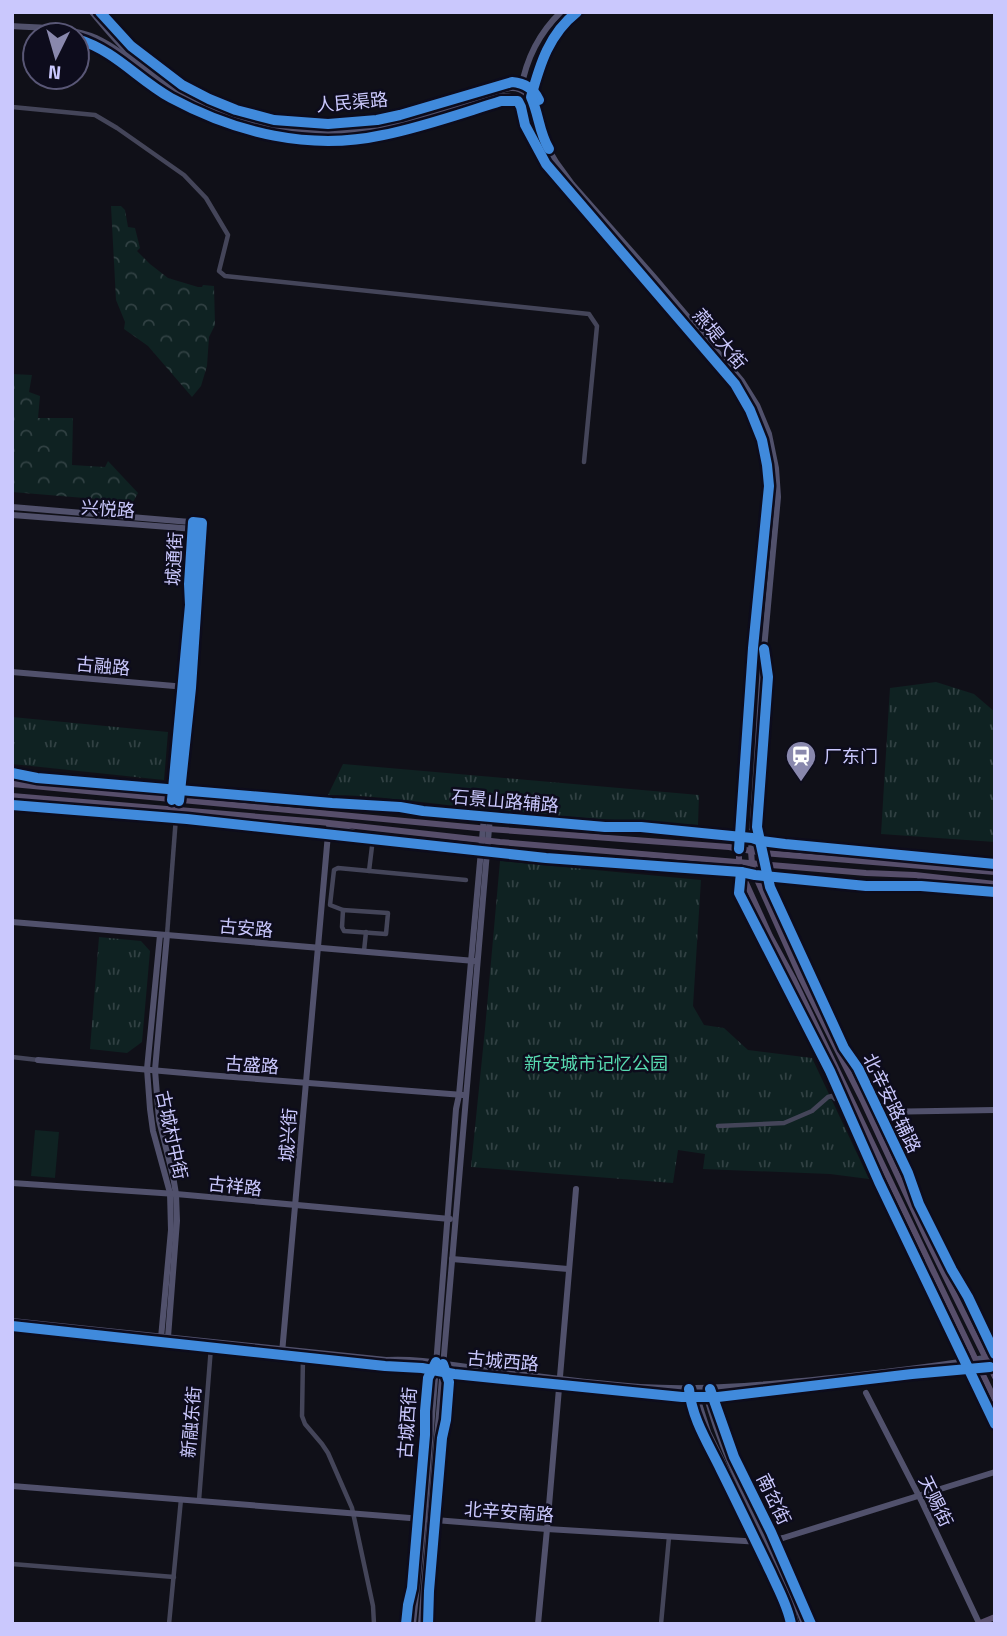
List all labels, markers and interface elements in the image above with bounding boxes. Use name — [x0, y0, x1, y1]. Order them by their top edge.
north arrow — [21, 21, 91, 91]
text: N — [47, 58, 62, 88]
street label: 人民渠路 — [315, 85, 389, 119]
street label: 燕堤大街 — [687, 303, 753, 375]
street label: 兴悦路 — [80, 494, 136, 524]
street label: 城通街 — [159, 531, 189, 587]
street label: 古融路 — [75, 650, 131, 682]
station icon: 厂东门 — [784, 739, 818, 783]
place label: 厂东门 — [824, 743, 878, 770]
street label: 石景山路辅路 — [450, 783, 560, 819]
street label: 古安路 — [218, 912, 274, 944]
street label: 北辛安路辅路 — [856, 1049, 928, 1157]
street label: 古盛路 — [224, 1050, 280, 1080]
park label: 新安城市记忆公园 — [524, 1050, 668, 1077]
street label: 古城村中街 — [149, 1088, 195, 1182]
street label: 城兴街 — [273, 1107, 303, 1163]
street label: 古祥路 — [207, 1170, 263, 1202]
street label: 古城西路 — [466, 1344, 540, 1378]
street label: 新融东街 — [174, 1385, 208, 1459]
street label: 古城西街 — [391, 1386, 423, 1460]
street label: 南岔街 — [750, 1469, 798, 1529]
street label: 天赐街 — [912, 1471, 960, 1531]
street label: 北辛安南路 — [463, 1495, 555, 1529]

